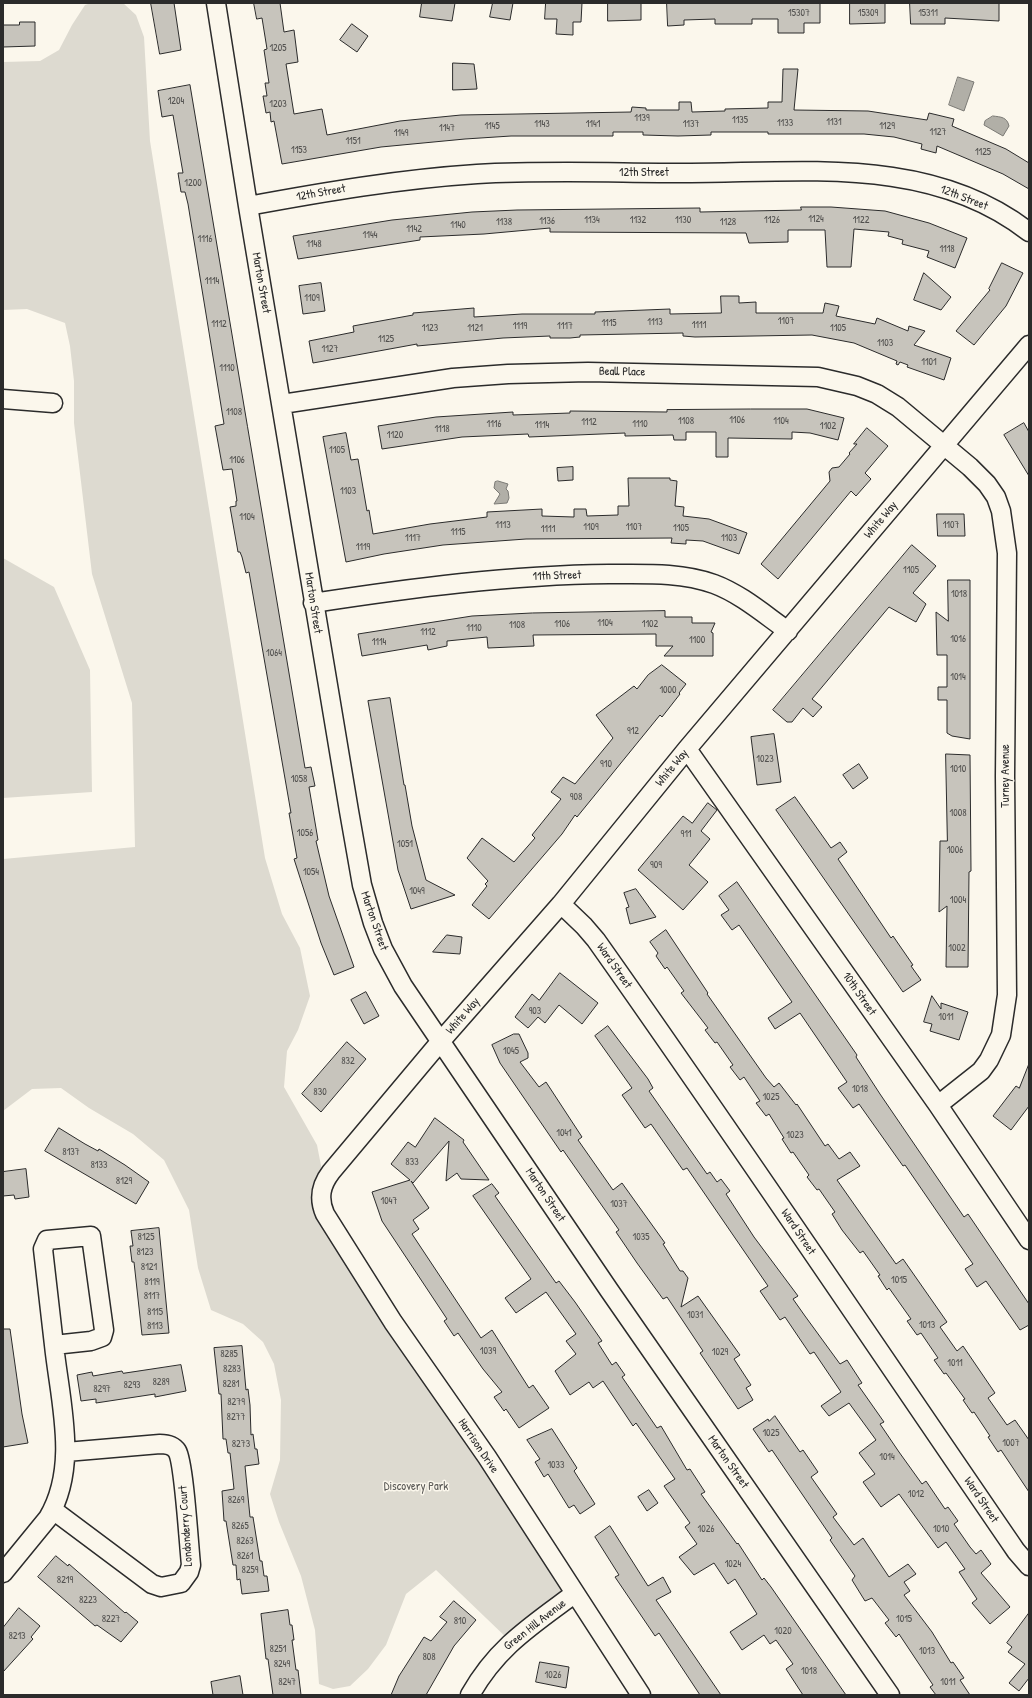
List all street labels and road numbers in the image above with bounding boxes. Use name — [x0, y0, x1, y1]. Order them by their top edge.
street label: 12th Street — [619, 166, 669, 180]
street label: 12th Street — [295, 182, 347, 204]
street label: 12th Street — [938, 182, 990, 214]
street label: Marton Street — [249, 251, 273, 315]
street label: Beall Place — [599, 364, 645, 380]
street label: White Way — [861, 499, 901, 541]
street label: 11th Street — [532, 568, 582, 584]
street label: Marton Street — [301, 571, 325, 635]
street label: Turney Avenue — [999, 744, 1013, 808]
street label: White Way — [653, 746, 691, 790]
street label: Marton Street — [357, 890, 391, 952]
street label: Ward Street — [593, 941, 635, 991]
street label: 10th Street — [839, 970, 879, 1018]
street label: White Way — [443, 995, 483, 1037]
street label: Marton Street — [522, 1165, 568, 1225]
street label: Ward Street — [777, 1206, 819, 1258]
street label: Harrison Drive — [455, 1416, 501, 1476]
street label: Marton Street — [704, 1433, 752, 1491]
street label: Ward Street — [960, 1474, 1002, 1526]
street label: Londonderry Court — [176, 1485, 196, 1567]
street label: Green Hill Avenue — [501, 1596, 569, 1654]

